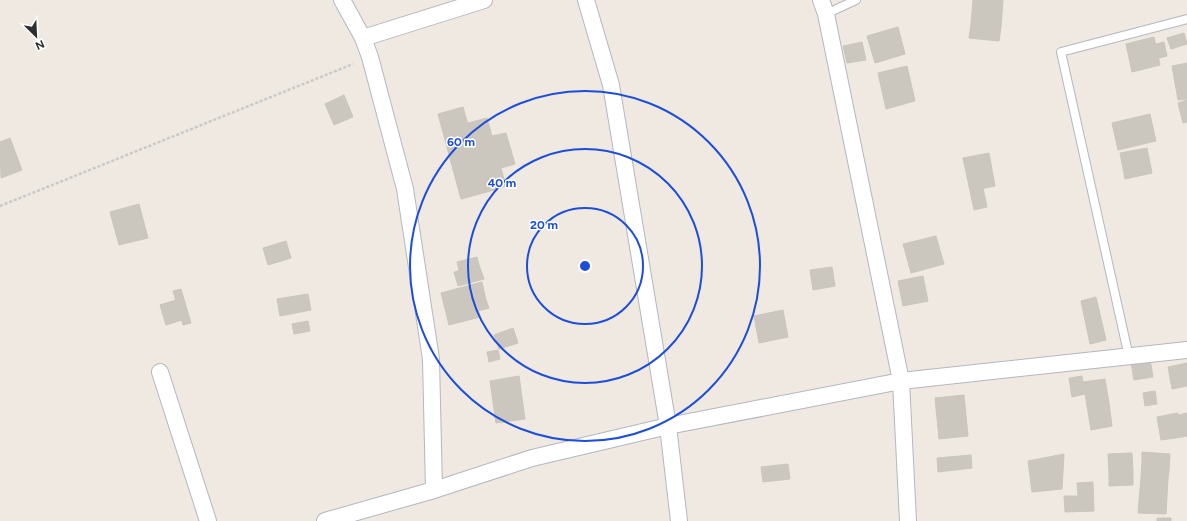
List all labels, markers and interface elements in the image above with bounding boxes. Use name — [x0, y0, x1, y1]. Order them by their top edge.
north arrow — [16, 16, 56, 56]
text: N — [33, 37, 46, 52]
text: 60 m — [447, 135, 475, 149]
text: 40 m — [488, 176, 516, 190]
text: 20 m — [530, 218, 558, 232]
centre of rings — [578, 259, 592, 273]

